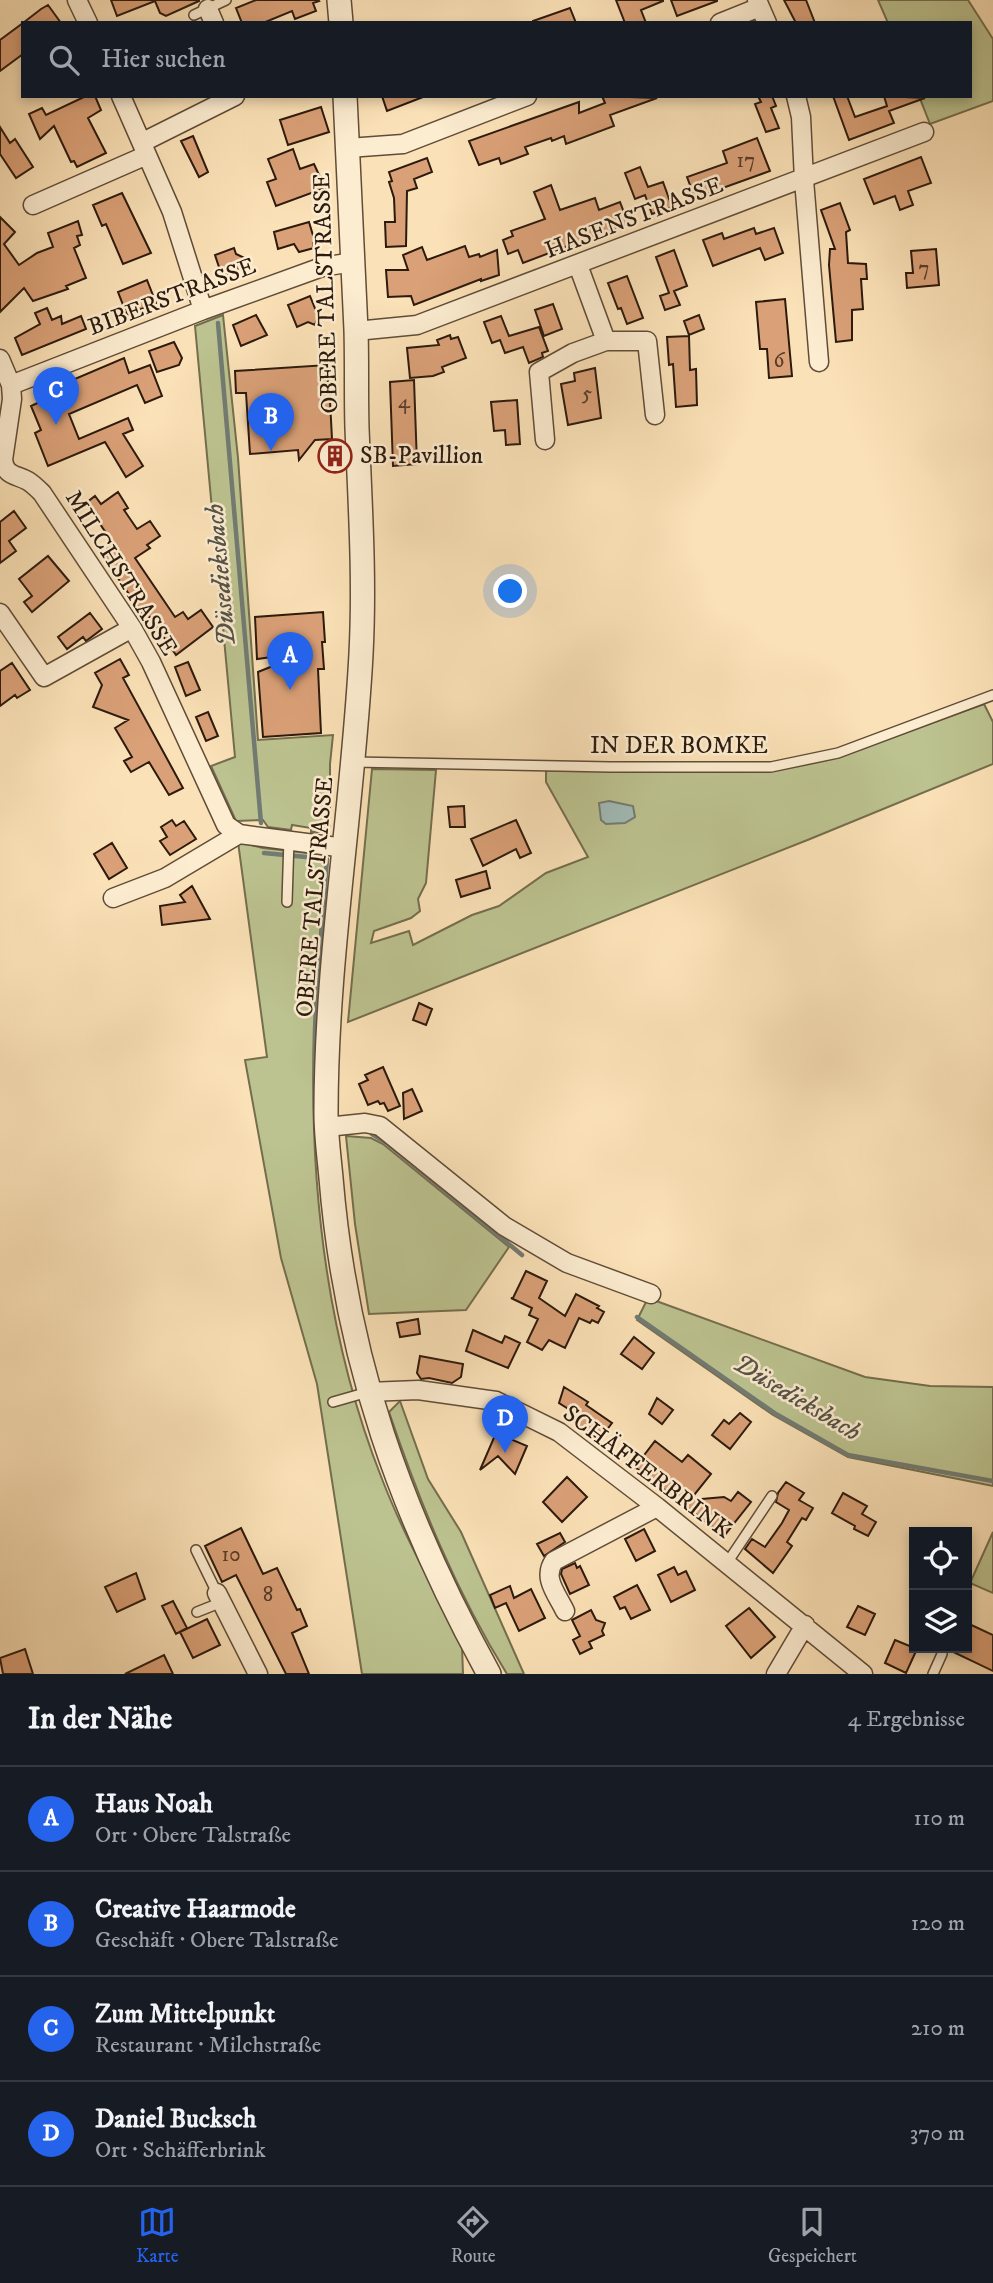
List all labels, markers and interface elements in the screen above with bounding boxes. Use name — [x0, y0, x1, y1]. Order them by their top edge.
search box — [21, 21, 972, 98]
icon: search — [45, 41, 83, 79]
text: Hier suchen — [101, 43, 226, 76]
house number: 17 — [737, 148, 755, 174]
street label: HASENSTRASSE — [541, 170, 727, 266]
street label: OBERE TALSTRASSE — [307, 172, 345, 414]
street label: BIBERSTRASSE — [84, 251, 260, 343]
house number: 7 — [918, 256, 930, 282]
house number: 6 — [774, 348, 786, 374]
pin: C — [33, 367, 79, 425]
house number: 5 — [582, 381, 592, 407]
house number: 4 — [398, 389, 411, 415]
pin: B — [248, 393, 294, 451]
building icon: SB-Pavillion — [316, 437, 354, 475]
place label: SB-Pavillion — [360, 441, 484, 471]
street label: MILCHSTRASSE — [58, 485, 184, 661]
water label: Düsedieksbach — [198, 502, 244, 648]
your location — [493, 574, 527, 608]
pin: A — [267, 632, 313, 690]
street label: IN DER BOMKE — [590, 731, 768, 761]
street label: OBERE TALSTRASSE — [290, 775, 340, 1019]
water label: Düsedieksbach — [727, 1347, 867, 1449]
pin: D — [482, 1395, 528, 1453]
street label: SCHÄFFERBRINK — [557, 1399, 738, 1545]
map controls — [909, 1527, 972, 1653]
button: locate — [909, 1527, 972, 1590]
house number: 10 — [222, 1542, 240, 1568]
house number: 8 — [263, 1582, 273, 1608]
button: layers — [909, 1590, 972, 1653]
text: In der Nähe — [28, 1701, 172, 1738]
text: 4 Ergebnisse — [848, 1705, 965, 1734]
text: Haus Noah — [95, 1788, 213, 1821]
text: A — [44, 1804, 58, 1833]
text: 110 m — [914, 1804, 965, 1833]
text: Ort · Obere Talstraße — [95, 1821, 291, 1850]
text: Creative Haarmode — [95, 1893, 296, 1926]
text: B — [44, 1909, 58, 1938]
text: 120 m — [911, 1909, 965, 1938]
text: Geschäft · Obere Talstraße — [95, 1926, 339, 1955]
text: Zum Mittelpunkt — [95, 1998, 275, 2031]
text: C — [43, 2014, 59, 2043]
text: 210 m — [911, 2014, 965, 2043]
text: Restaurant · Milchstraße — [95, 2031, 321, 2060]
text: Daniel Bucksch — [95, 2103, 256, 2136]
text: D — [42, 2119, 60, 2148]
text: 370 m — [910, 2119, 965, 2148]
text: Ort · Schäfferbrink — [95, 2136, 266, 2165]
tab: Karte — [136, 2203, 179, 2268]
tab: Route — [451, 2203, 496, 2268]
tab: Gespeichert — [768, 2203, 857, 2268]

